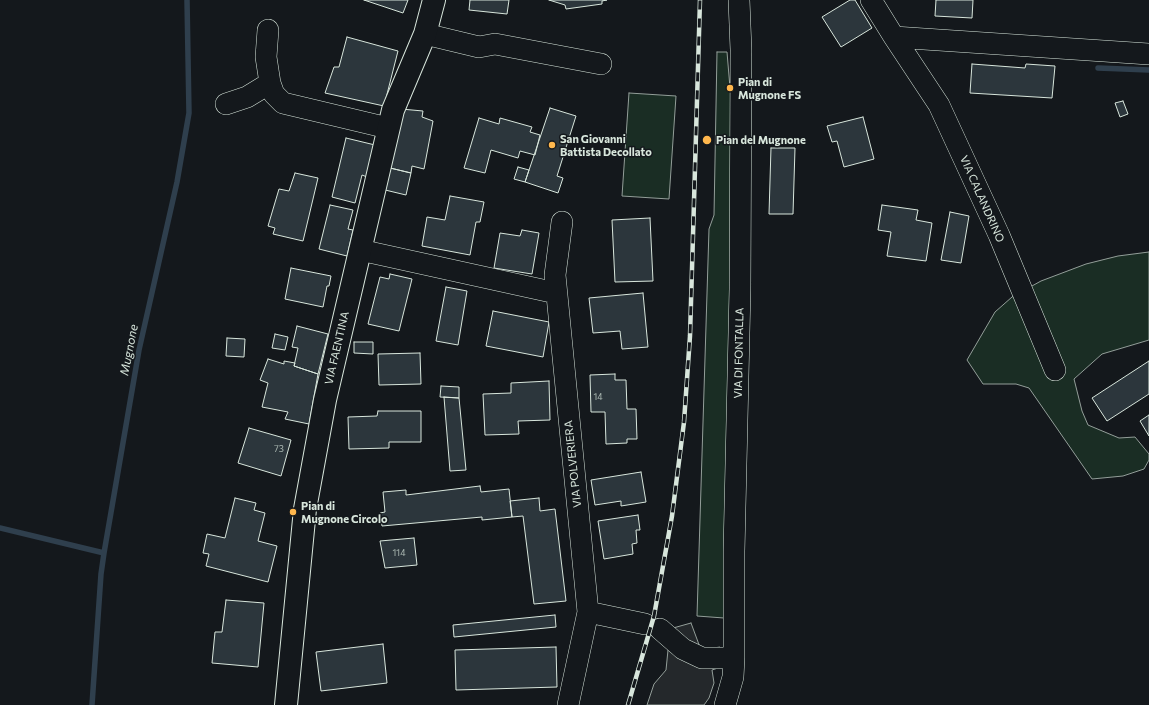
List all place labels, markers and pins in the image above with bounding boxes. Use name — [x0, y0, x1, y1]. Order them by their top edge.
place label: Pian di Mugnone FS — [738, 75, 801, 101]
marker: Pian di Mugnone FS — [725, 83, 735, 93]
place label: San Giovanni Battista Decollato — [560, 132, 652, 158]
place label: Pian del Mugnone — [716, 133, 806, 147]
marker: Pian del Mugnone — [701, 134, 713, 146]
marker: San Giovanni Battista Decollato — [547, 140, 557, 150]
place label: Pian di Mugnone Circolo — [301, 499, 387, 525]
marker: Pian di Mugnone Circolo — [288, 507, 298, 517]

